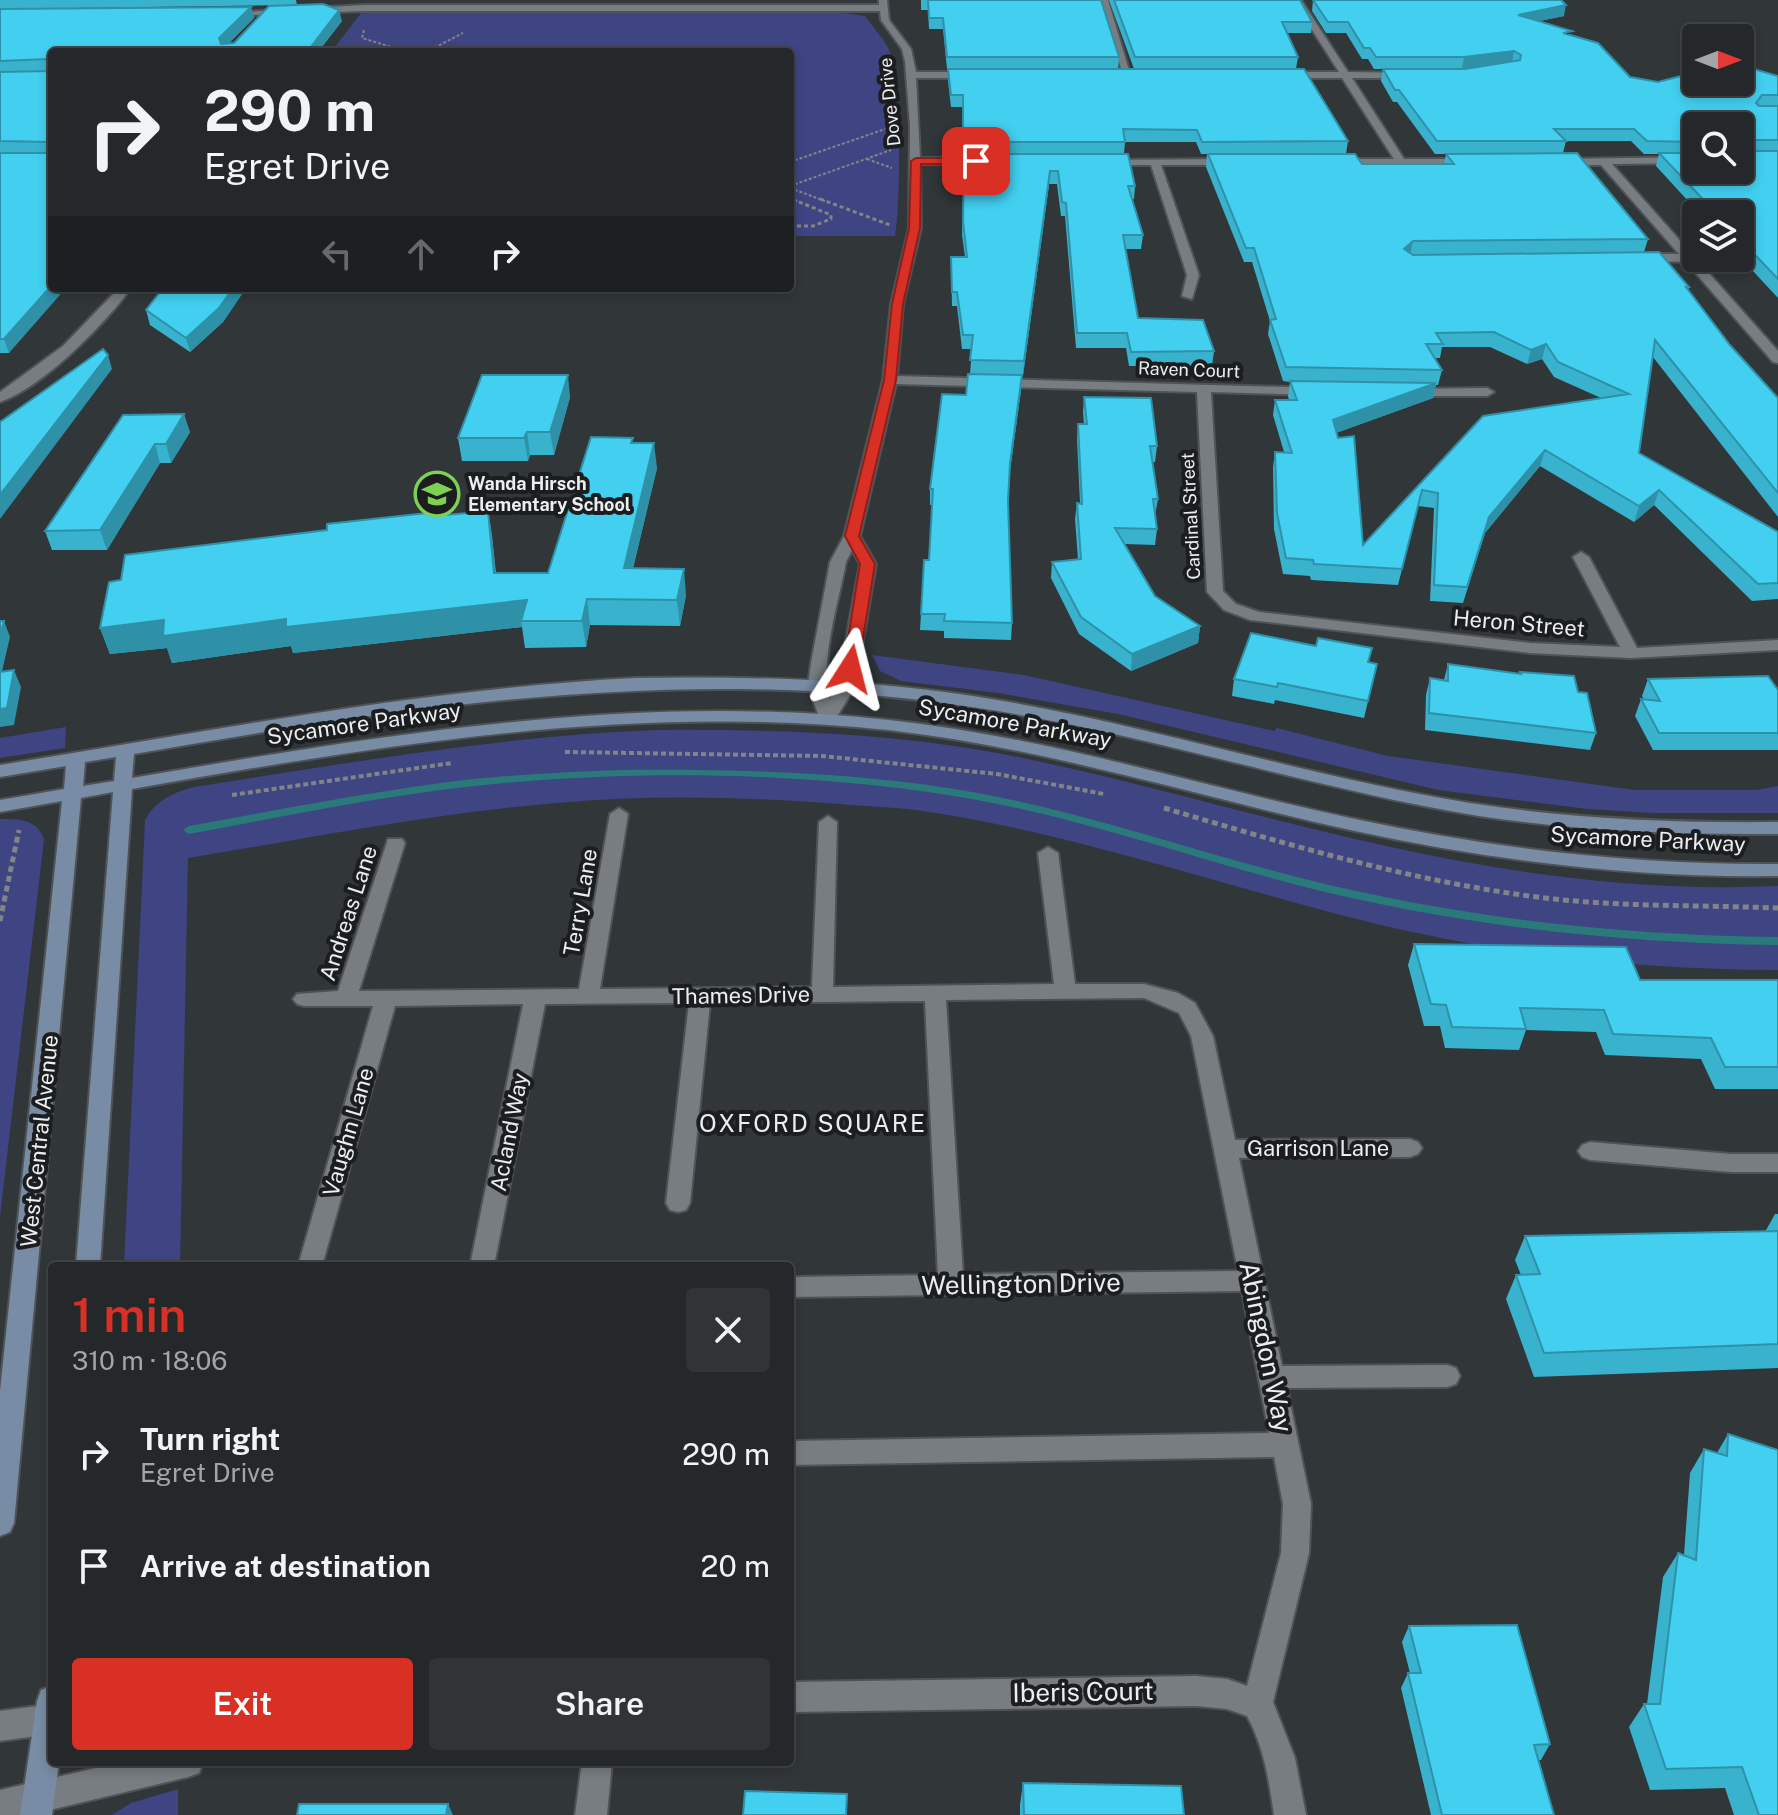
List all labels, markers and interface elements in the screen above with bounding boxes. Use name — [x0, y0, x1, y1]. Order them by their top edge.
north arrow — [1682, 24, 1754, 96]
map controls — [1682, 24, 1754, 272]
street label: Dove Drive — [874, 57, 905, 147]
text: 290 m — [204, 78, 375, 144]
icon: right — [72, 80, 176, 184]
button: search — [1682, 112, 1754, 184]
pin — [942, 127, 1010, 195]
icon: arrive — [954, 139, 998, 183]
text: Egret Drive — [204, 145, 391, 187]
button: layers — [1682, 200, 1754, 272]
icon: left — [315, 232, 359, 276]
icon: ahead — [399, 232, 443, 276]
icon: right — [483, 232, 527, 276]
street label: Raven Court — [1137, 357, 1241, 382]
street label: Cardinal Street — [1177, 452, 1204, 580]
school or university icon: Wanda Hirsch Elementary School — [413, 470, 461, 518]
place label: Wanda Hirsch Elementary School — [468, 473, 631, 515]
street label: Heron Street — [1452, 604, 1586, 642]
position arrow — [808, 627, 892, 711]
street label: Sycamore Parkway — [916, 693, 1114, 753]
street label: Sycamore Parkway — [265, 696, 463, 749]
street label: Sycamore Parkway — [1550, 821, 1747, 857]
street label: Andreas Lane — [314, 842, 382, 984]
street label: Terry Lane — [558, 846, 602, 958]
street label: Thames Drive — [672, 981, 810, 1009]
street label: West Central Avenue — [15, 1033, 63, 1249]
street label: Vaughn Lane — [317, 1065, 379, 1199]
street label: Acland Way — [485, 1070, 533, 1193]
district label: OXFORD SQUARE — [699, 1109, 927, 1137]
street label: Garrison Lane — [1247, 1135, 1389, 1161]
street label: Abingdon Way — [1233, 1259, 1300, 1435]
street label: Wellington Drive — [921, 1266, 1121, 1301]
text: 1 min — [72, 1286, 186, 1343]
button: close — [686, 1288, 770, 1372]
text: 310 m · 18:06 — [72, 1345, 227, 1376]
text: Turn right — [140, 1421, 280, 1457]
icon: right — [72, 1432, 116, 1476]
text: 290 m — [682, 1436, 770, 1472]
text: Egret Drive — [140, 1457, 275, 1488]
icon: arrive — [72, 1544, 116, 1588]
text: Arrive at destination — [140, 1548, 431, 1584]
text: 20 m — [701, 1548, 770, 1584]
button: Exit — [72, 1658, 413, 1750]
button: Share — [429, 1658, 770, 1750]
street label: Iberis Court — [1012, 1675, 1154, 1708]

